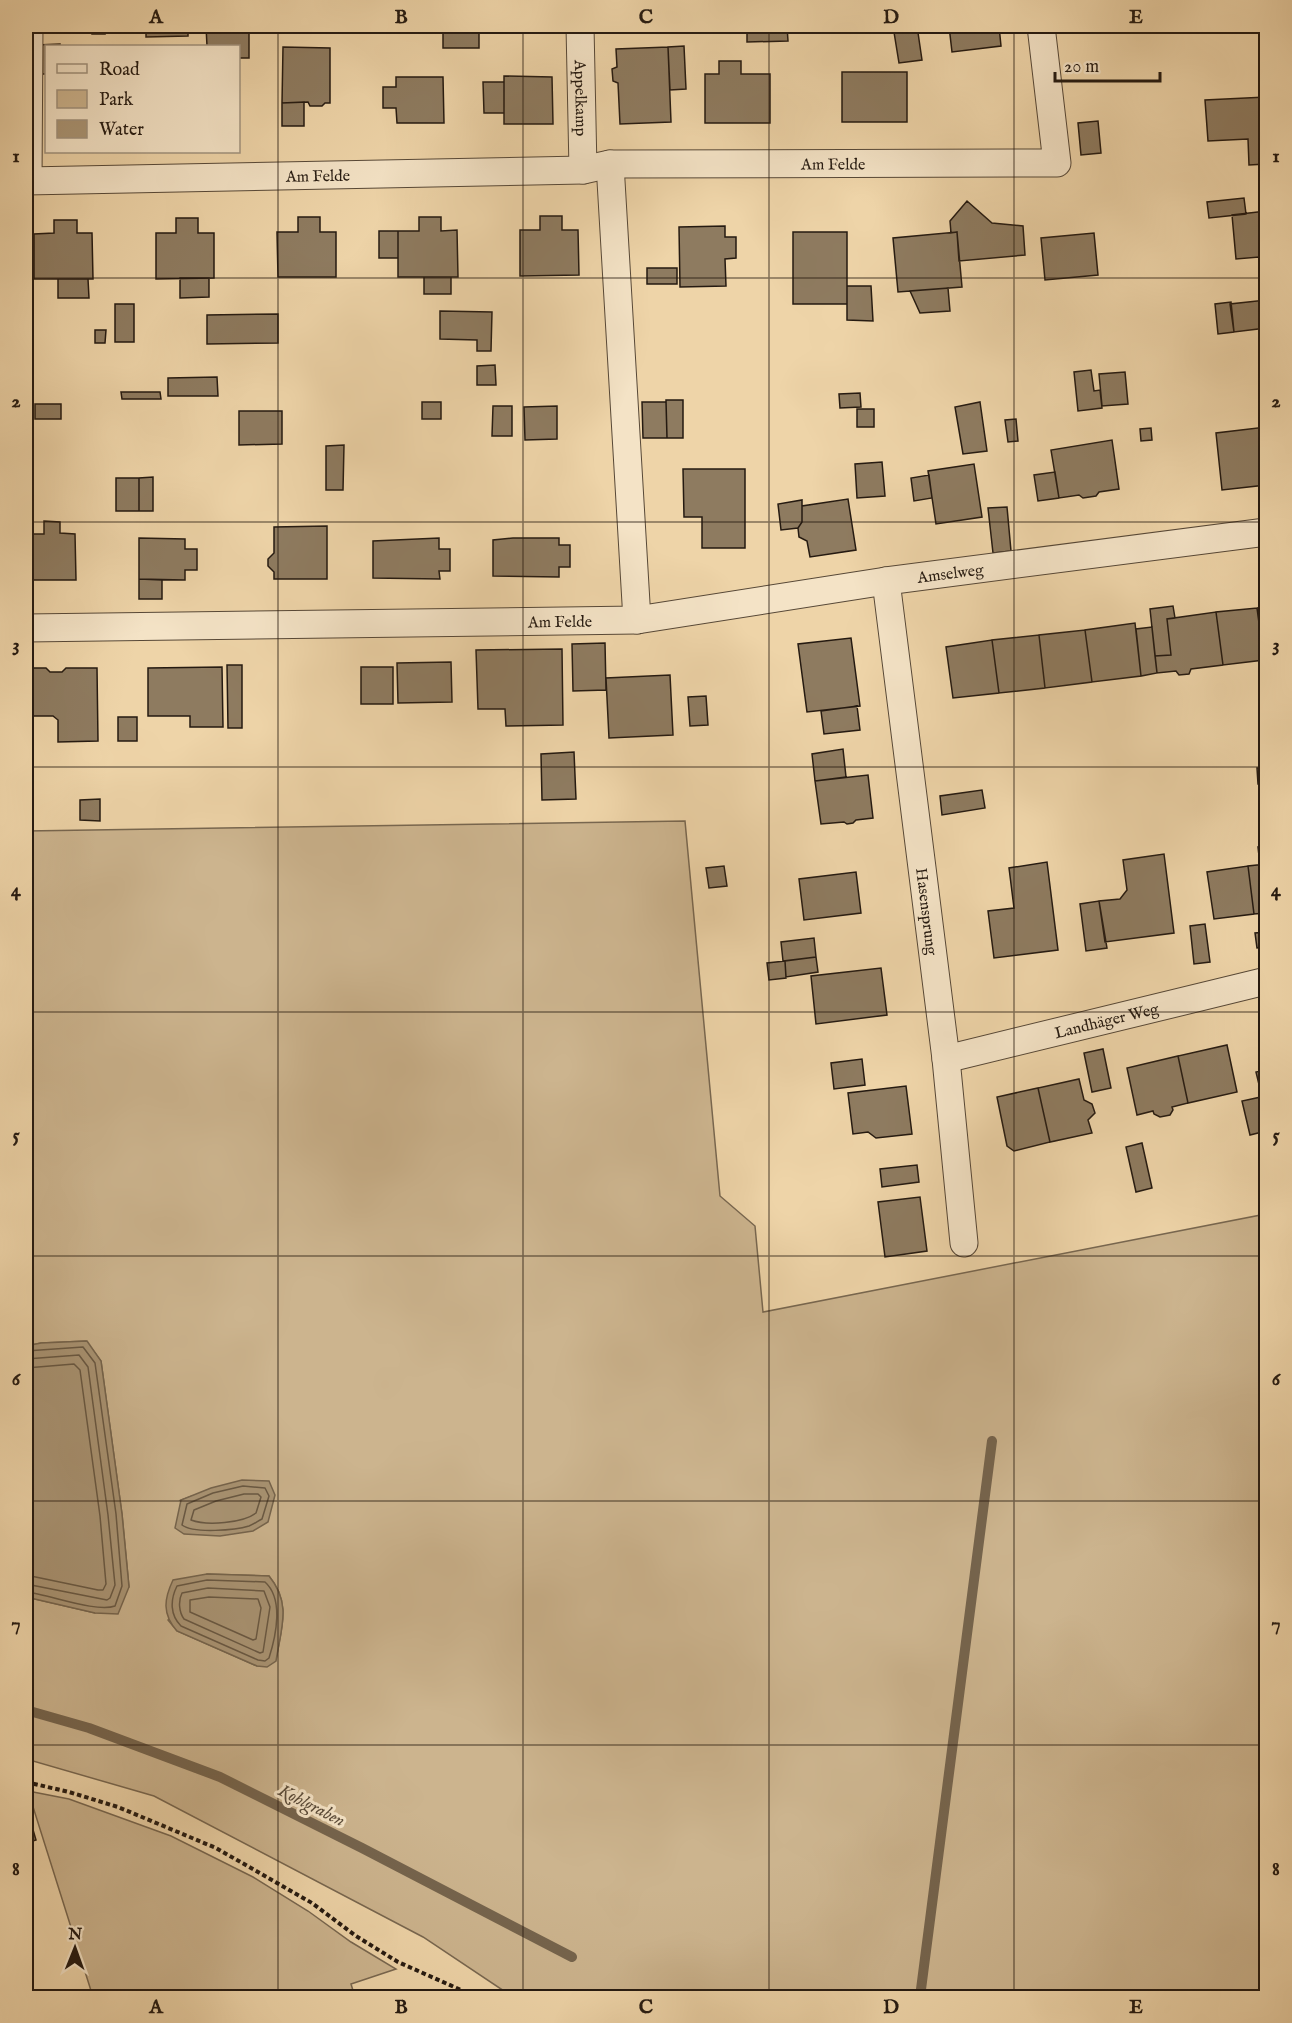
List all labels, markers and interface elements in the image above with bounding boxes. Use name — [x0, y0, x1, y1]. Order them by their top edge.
text: A — [148, 5, 164, 30]
text: B — [394, 5, 408, 30]
text: C — [639, 5, 653, 30]
text: D — [883, 5, 899, 30]
text: E — [1129, 5, 1143, 30]
legend — [45, 45, 240, 153]
scale bar — [1055, 45, 1160, 83]
text: 20 m — [1064, 56, 1099, 79]
text: Road — [99, 59, 140, 82]
street label: Appelkamp — [569, 59, 590, 137]
text: Park — [99, 89, 134, 112]
text: Water — [99, 119, 144, 142]
text: 1 — [12, 144, 20, 169]
text: 1 — [1272, 144, 1280, 169]
street label: Am Felde — [800, 155, 865, 176]
street label: Am Felde — [285, 167, 350, 188]
text: 2 — [11, 389, 21, 414]
text: 2 — [1271, 389, 1281, 414]
street label: Amselweg — [915, 560, 985, 589]
street label: Am Felde — [527, 613, 592, 633]
text: 3 — [12, 633, 20, 658]
text: 3 — [1272, 633, 1280, 658]
street label: Hasensprung — [910, 867, 941, 957]
text: 4 — [11, 878, 22, 903]
text: 4 — [1271, 878, 1282, 903]
street label: Landhäger Weg — [1053, 999, 1161, 1044]
text: 5 — [12, 1123, 20, 1148]
text: 5 — [1272, 1123, 1280, 1148]
text: 6 — [12, 1367, 22, 1392]
text: 6 — [1272, 1367, 1282, 1392]
text: 7 — [11, 1612, 21, 1637]
text: 7 — [1271, 1612, 1281, 1637]
water label: Kohlgraben — [273, 1779, 349, 1833]
text: 8 — [12, 1857, 20, 1882]
text: 8 — [1272, 1857, 1280, 1882]
north arrow — [45, 1918, 105, 1978]
text: N — [67, 1925, 82, 1945]
text: A — [148, 1995, 164, 2020]
text: B — [394, 1995, 408, 2020]
text: C — [639, 1995, 653, 2020]
text: D — [883, 1995, 899, 2020]
text: E — [1129, 1995, 1143, 2020]

